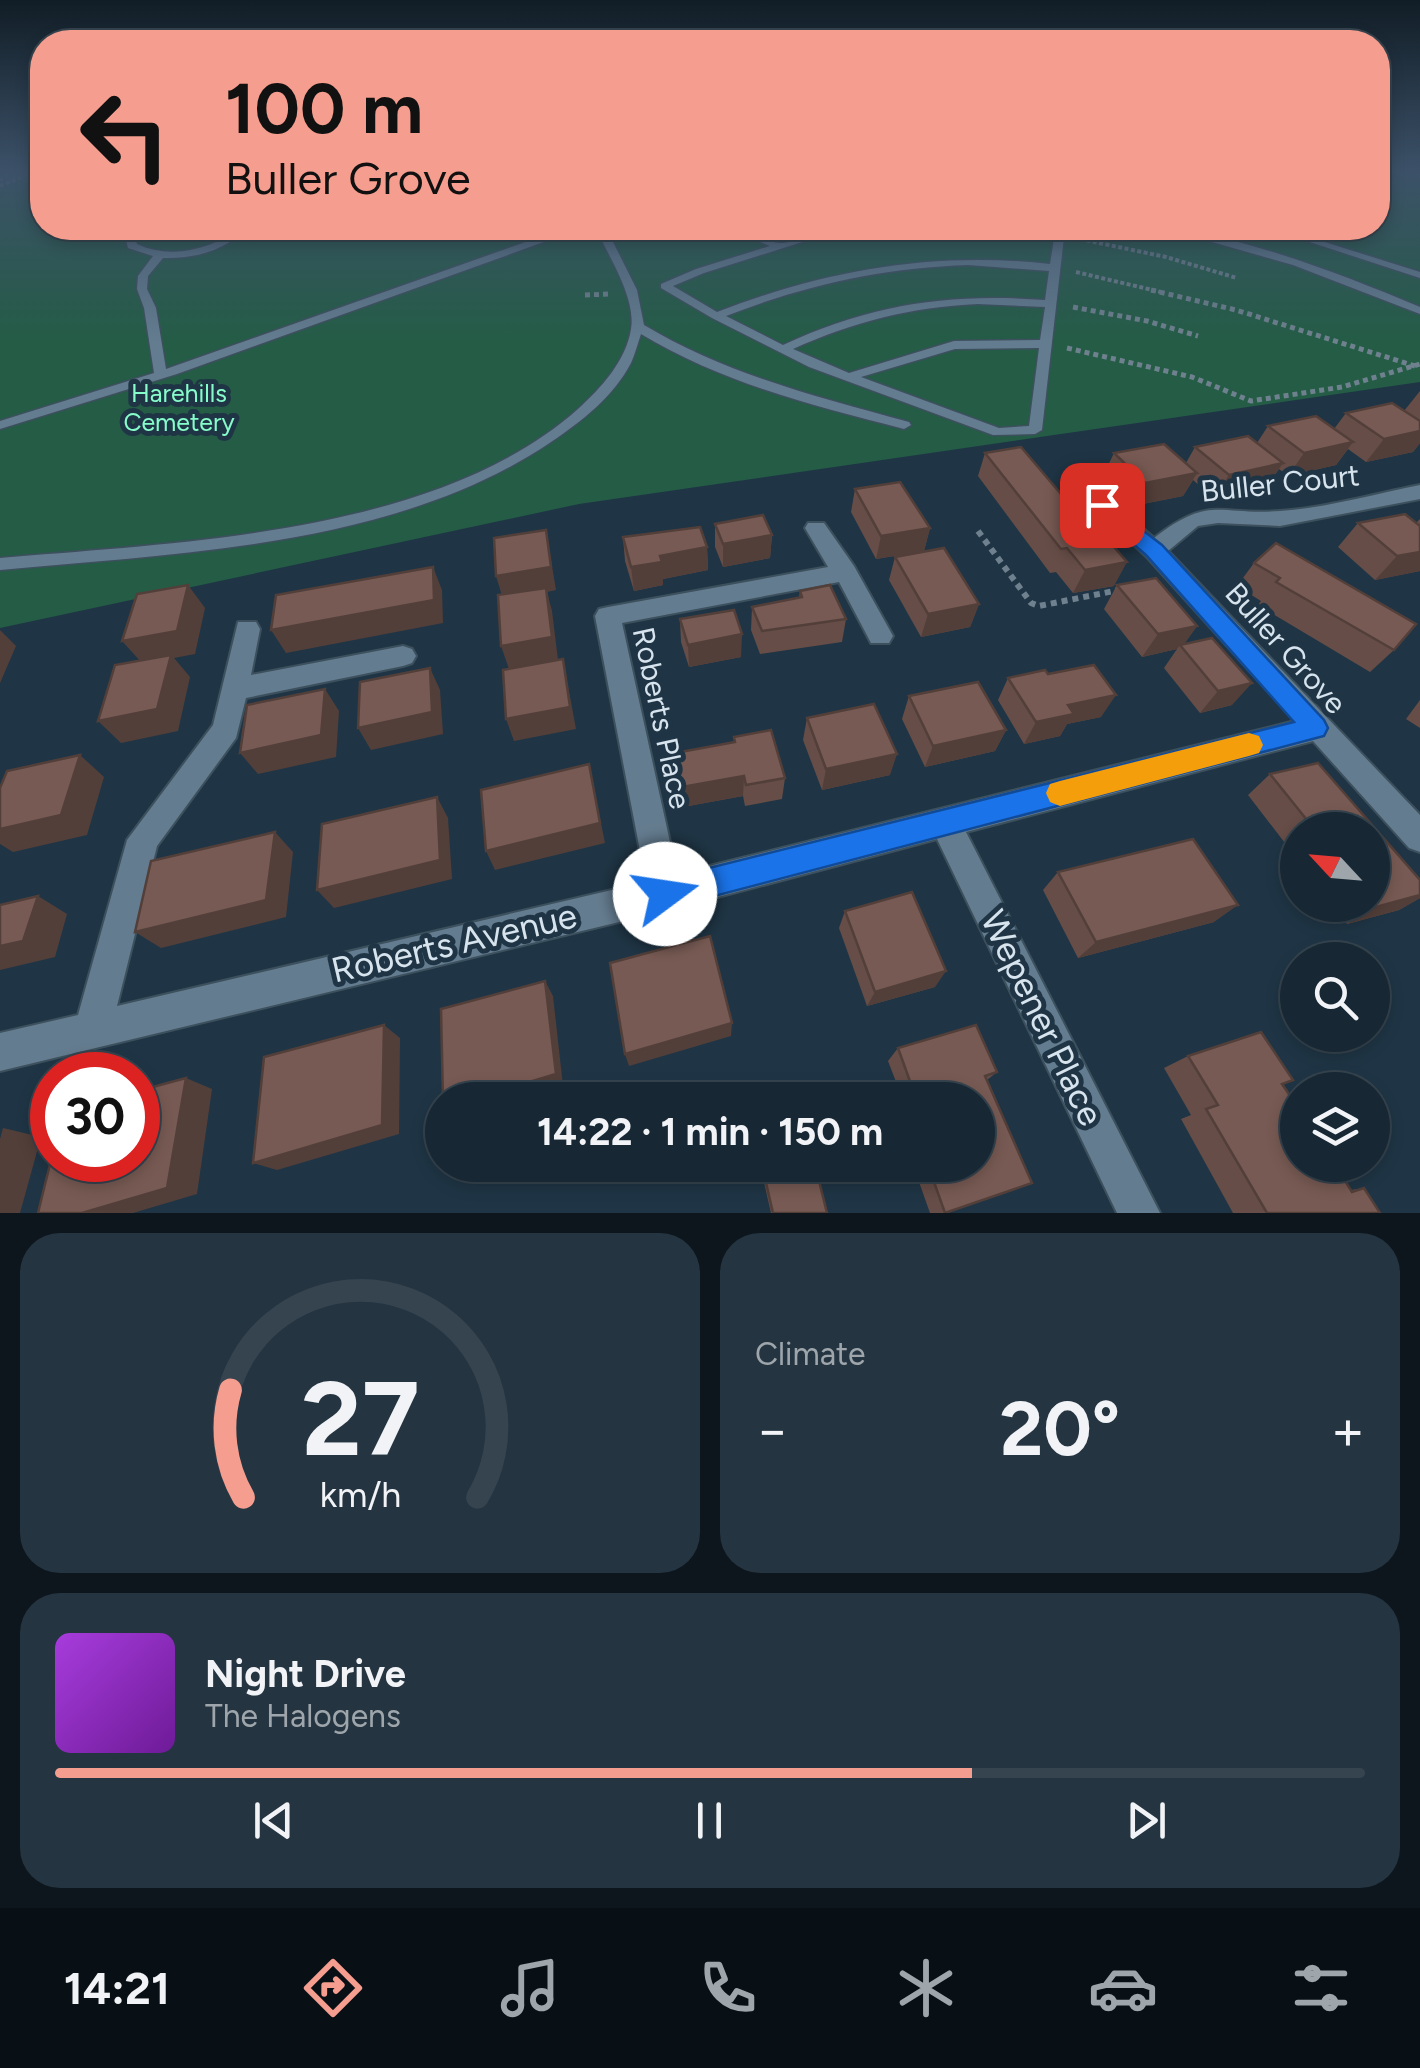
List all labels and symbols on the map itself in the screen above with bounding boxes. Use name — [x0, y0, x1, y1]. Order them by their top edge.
park label: Harehills Cemetery — [123, 378, 235, 437]
street label: Buller Court — [1199, 456, 1361, 510]
pin — [1060, 463, 1145, 548]
street label: Buller Grove — [1217, 575, 1355, 721]
street label: Roberts Place — [625, 624, 699, 812]
north arrow — [1280, 812, 1390, 922]
position arrow — [613, 842, 717, 946]
street label: Roberts Avenue — [327, 894, 581, 992]
street label: Wepener Place — [972, 904, 1112, 1132]
speed limit sign: 30 — [30, 1052, 160, 1182]

